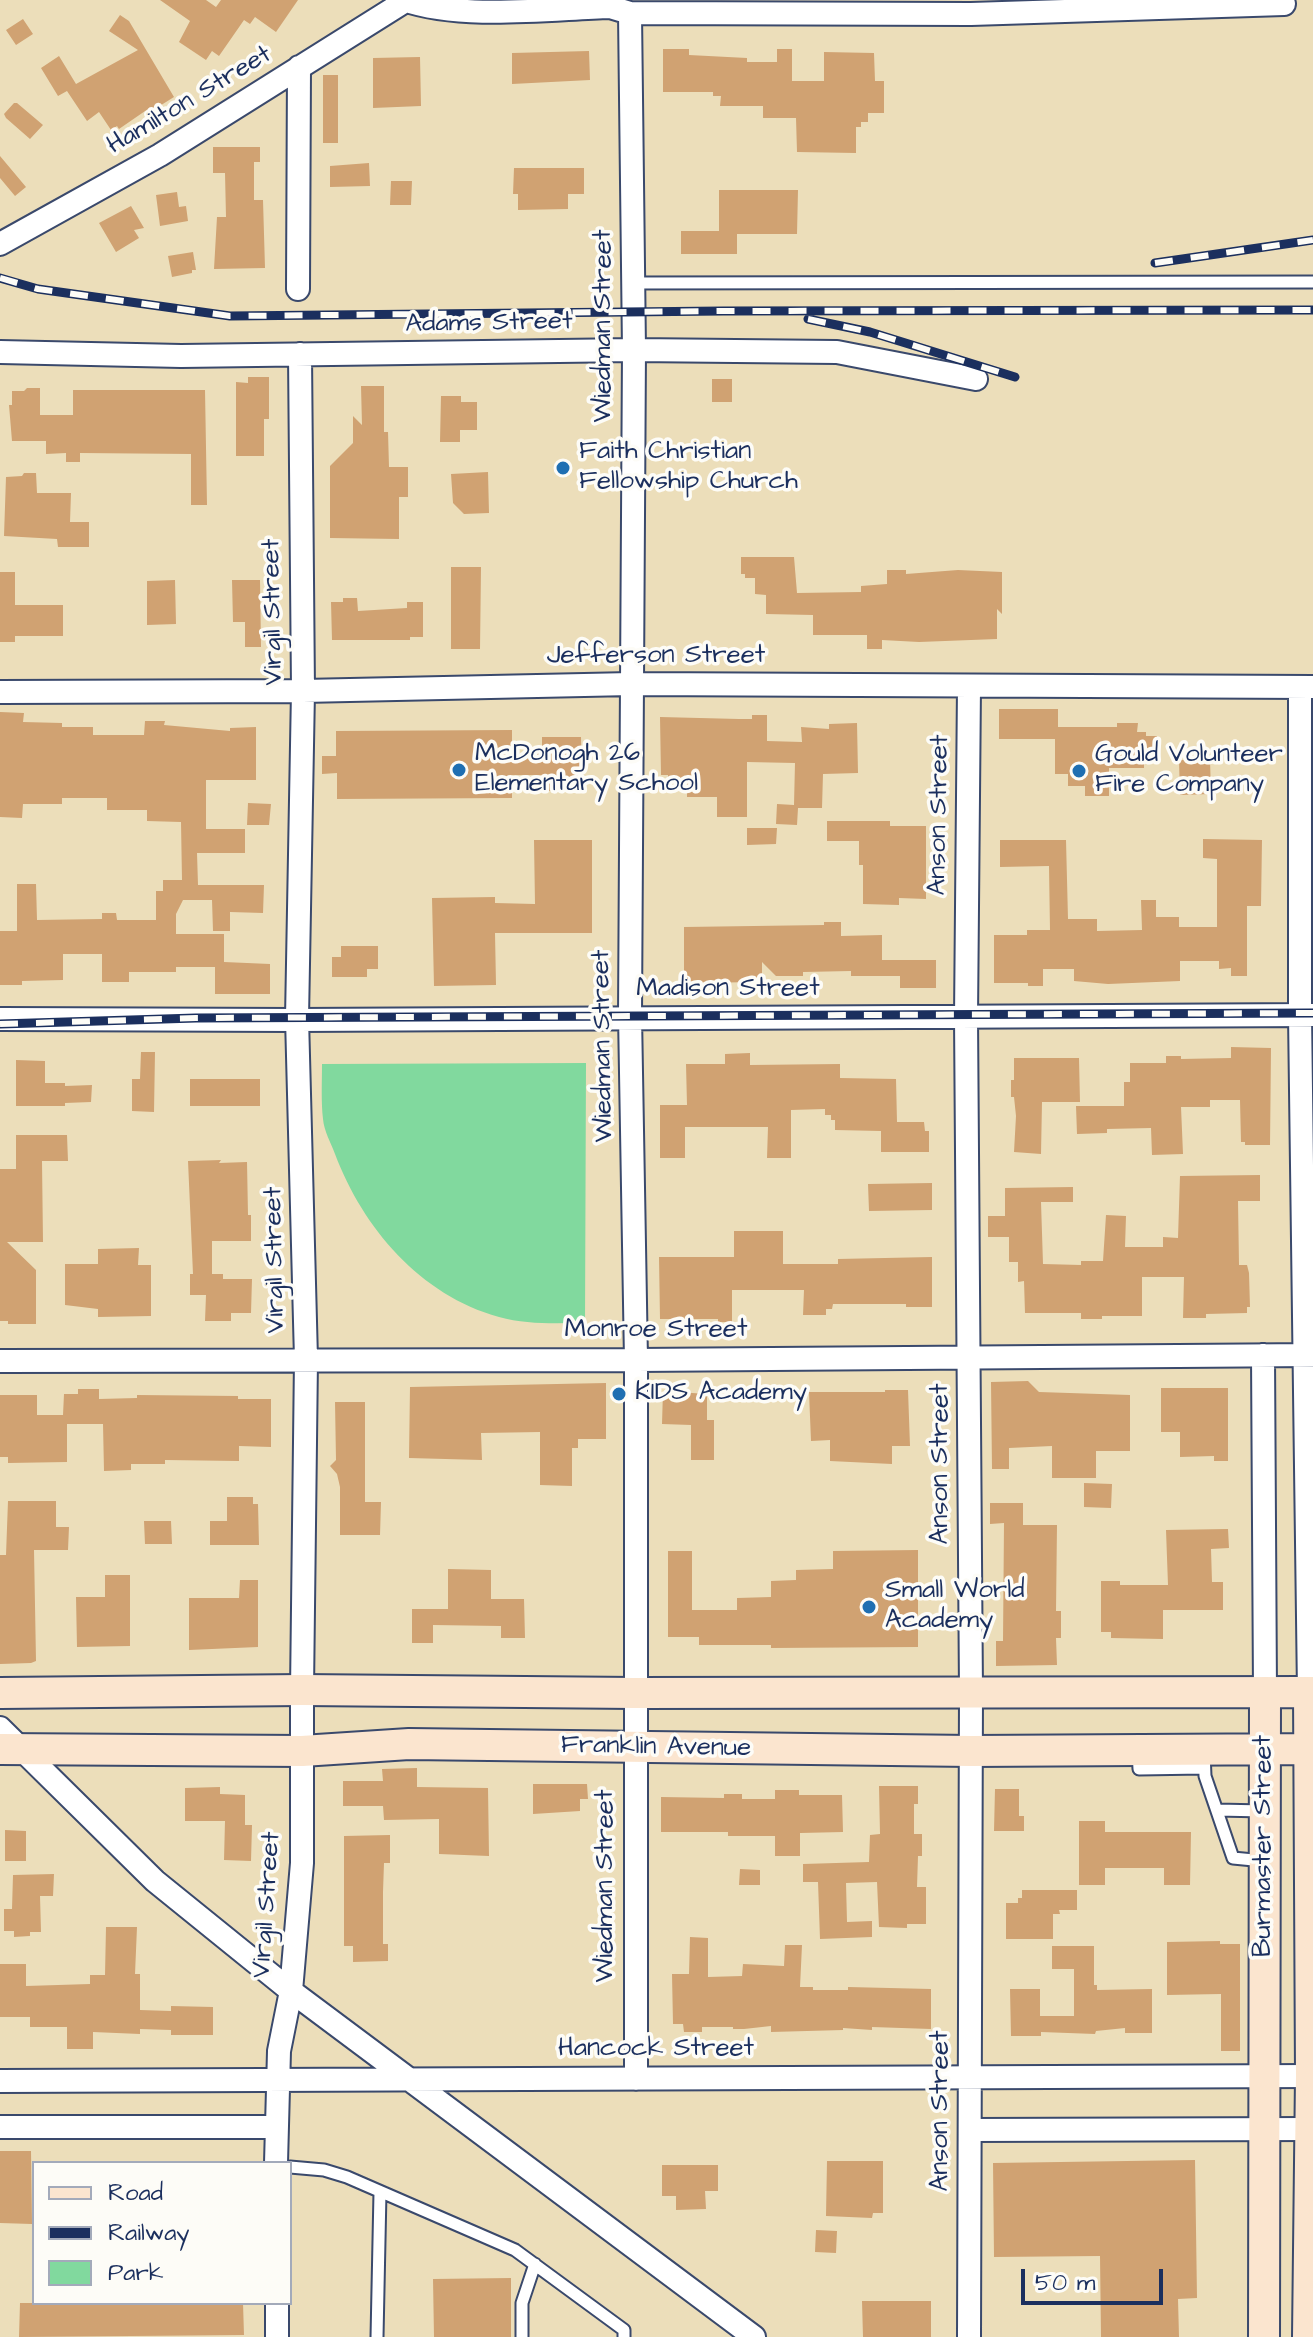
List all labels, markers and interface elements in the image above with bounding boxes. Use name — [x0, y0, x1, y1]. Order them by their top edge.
street label: Hamilton Street — [102, 40, 278, 162]
street label: Wiedman Street — [589, 230, 621, 422]
street label: Adams Street — [405, 307, 573, 341]
place label: Faith Christian Fellowship Church — [579, 437, 798, 498]
marker: Faith Christian Fellowship Church — [554, 459, 572, 477]
street label: Virgil Street — [257, 538, 291, 686]
street label: Jefferson Street — [547, 641, 765, 673]
street label: Anson Street — [923, 734, 957, 896]
place label: McDonogh 26 Elementary School — [475, 739, 698, 800]
place label: Gould Volunteer Fire Company — [1095, 740, 1283, 802]
marker: McDonogh 26 Elementary School — [450, 761, 468, 779]
marker: Gould Volunteer Fire Company — [1070, 762, 1088, 780]
street label: Wiedman Street — [587, 949, 621, 1143]
street label: Madison Street — [636, 974, 820, 1006]
street label: Virgil Street — [259, 1186, 293, 1334]
street label: Monroe Street — [565, 1315, 747, 1347]
place label: KIDS Academy — [635, 1378, 807, 1410]
street label: Anson Street — [926, 1384, 958, 1544]
marker: KIDS Academy — [610, 1385, 628, 1403]
place label: Small World Academy — [885, 1576, 1025, 1638]
marker: Small World Academy — [860, 1598, 878, 1616]
street label: Franklin Avenue — [561, 1731, 751, 1765]
street label: Burmaster Street — [1249, 1735, 1281, 1957]
street label: Wiedman Street — [591, 1790, 623, 1982]
street label: Virgil Street — [247, 1831, 289, 1979]
street label: Anson Street — [926, 2031, 958, 2191]
street label: Hancock Street — [558, 2034, 754, 2066]
legend — [32, 2161, 292, 2305]
text: Road — [108, 2176, 163, 2210]
text: Railway — [108, 2216, 190, 2250]
scale bar — [1025, 2253, 1167, 2303]
text: Park — [108, 2256, 164, 2290]
text: 50 m — [1035, 2266, 1095, 2300]

